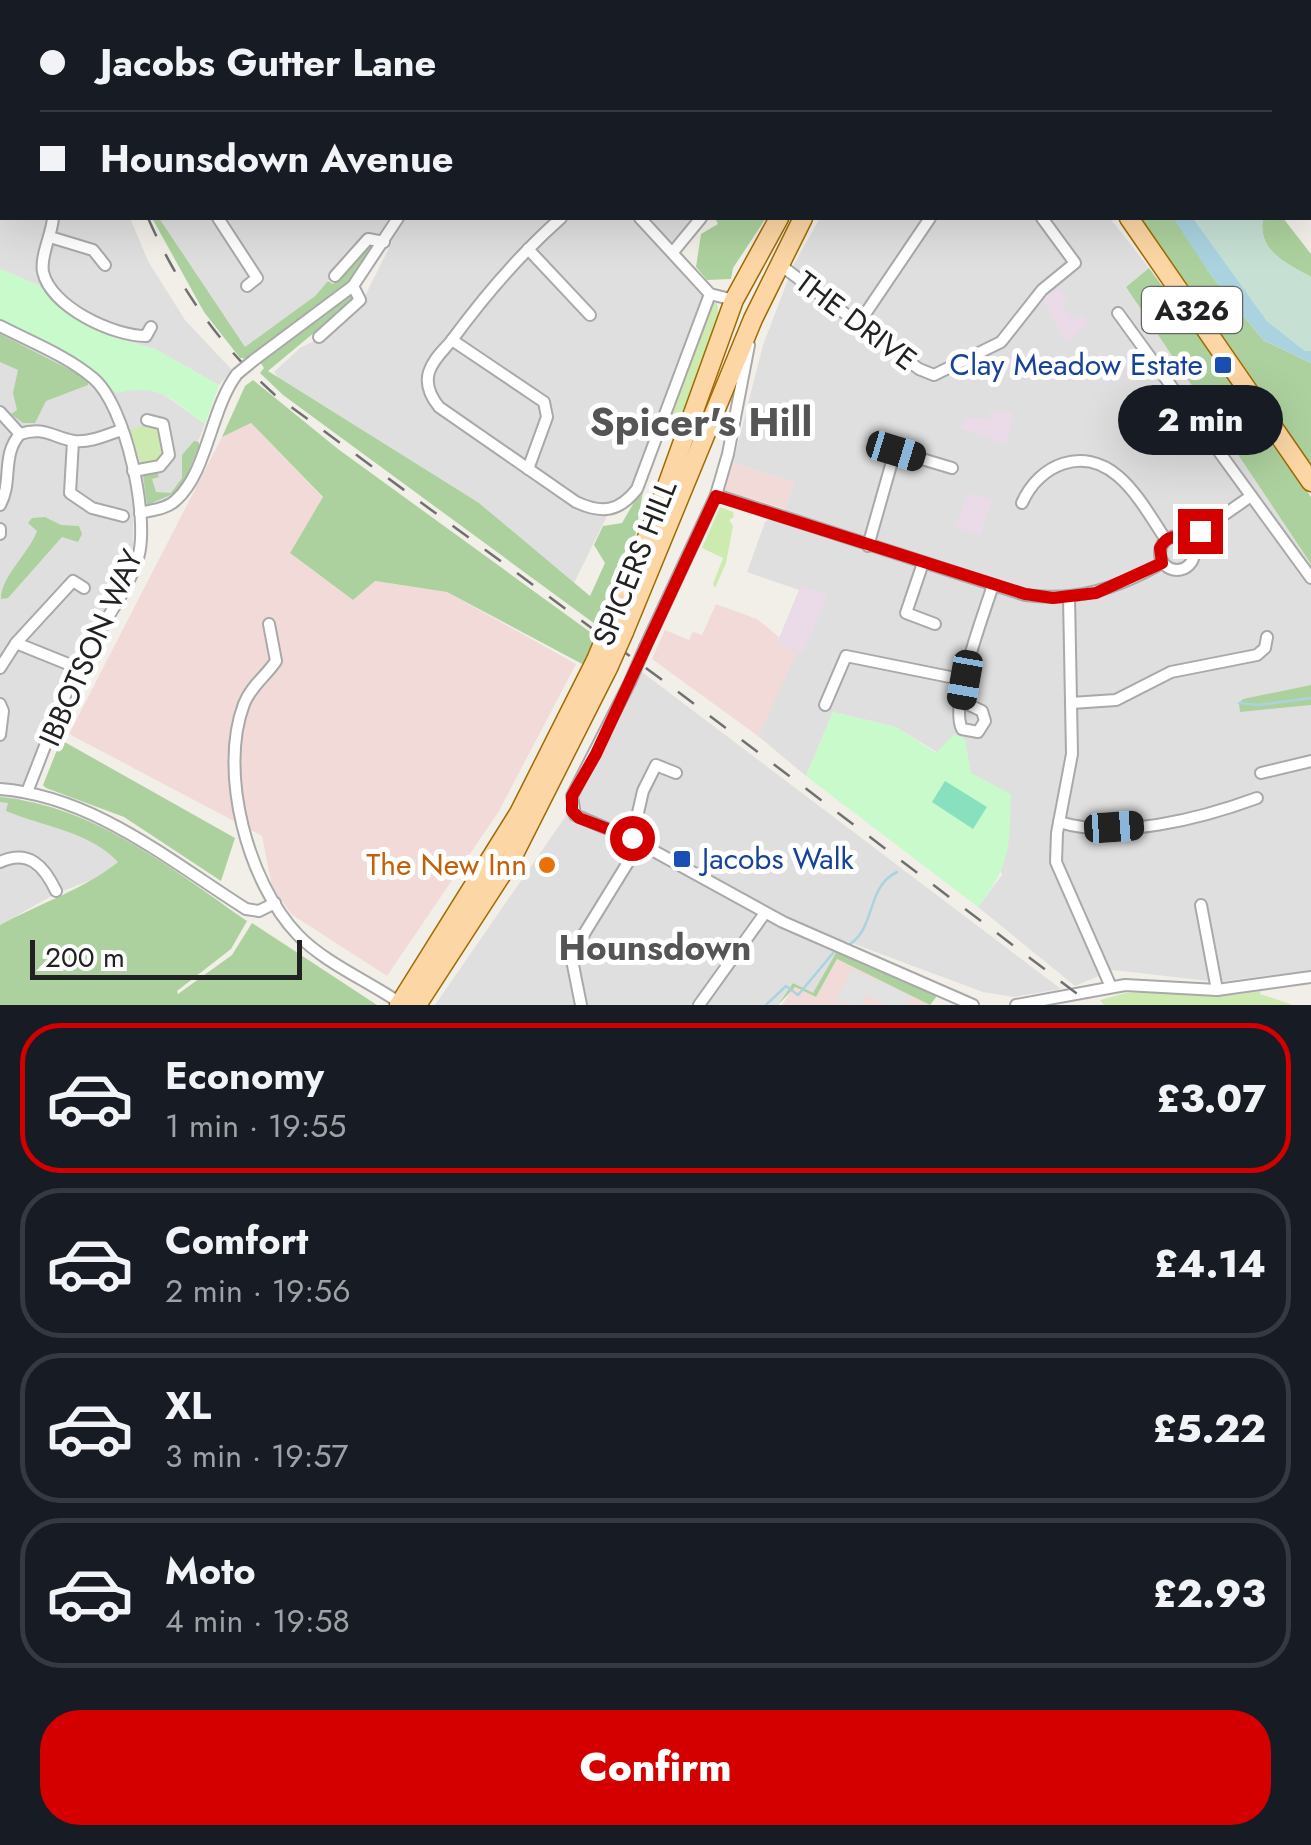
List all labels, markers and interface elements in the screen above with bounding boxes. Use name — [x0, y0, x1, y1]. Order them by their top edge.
text: Jacobs Gutter Lane — [100, 35, 436, 90]
text: Hounsdown Avenue — [100, 131, 454, 186]
street label: THE DRIVE — [787, 261, 926, 380]
road number: A326 — [1142, 287, 1242, 333]
place label: Clay Meadow Estate — [950, 343, 1203, 386]
marker: Clay Meadow Estate — [1212, 354, 1234, 376]
callout: 2 min — [1118, 386, 1282, 456]
district label: Spicer's Hill — [590, 393, 812, 451]
text: 2 min — [1158, 397, 1243, 443]
car — [863, 428, 929, 474]
street label: SPICERS HILL — [582, 473, 687, 652]
route end — [1178, 509, 1223, 554]
street label: IBBOTSON WAY — [28, 542, 153, 753]
car — [945, 648, 985, 712]
car — [1083, 810, 1145, 844]
route start — [610, 816, 655, 861]
place label: Jacobs Walk — [698, 837, 855, 880]
place label: The New Inn — [366, 843, 527, 886]
marker: Jacobs Walk — [671, 848, 693, 870]
marker: The New Inn — [536, 854, 558, 876]
district label: Hounsdown — [559, 923, 751, 973]
scale bar — [30, 935, 302, 980]
text: 200 m — [45, 937, 125, 978]
text: Economy — [165, 1048, 324, 1103]
icon: car — [45, 1053, 135, 1143]
text: £3.07 — [1156, 1071, 1266, 1126]
text: 1 min · 19:55 — [165, 1103, 346, 1149]
text: Comfort — [165, 1213, 308, 1268]
icon: car — [45, 1218, 135, 1308]
text: £4.14 — [1154, 1236, 1266, 1291]
text: 2 min · 19:56 — [165, 1268, 351, 1314]
text: XL — [165, 1378, 211, 1433]
icon: car — [45, 1383, 135, 1473]
text: £5.22 — [1153, 1401, 1266, 1456]
text: 3 min · 19:57 — [165, 1433, 348, 1479]
text: Moto — [165, 1543, 256, 1598]
icon: car — [45, 1548, 135, 1638]
text: £2.93 — [1153, 1566, 1266, 1621]
text: 4 min · 19:58 — [165, 1598, 350, 1644]
button: Confirm — [40, 1710, 1271, 1825]

